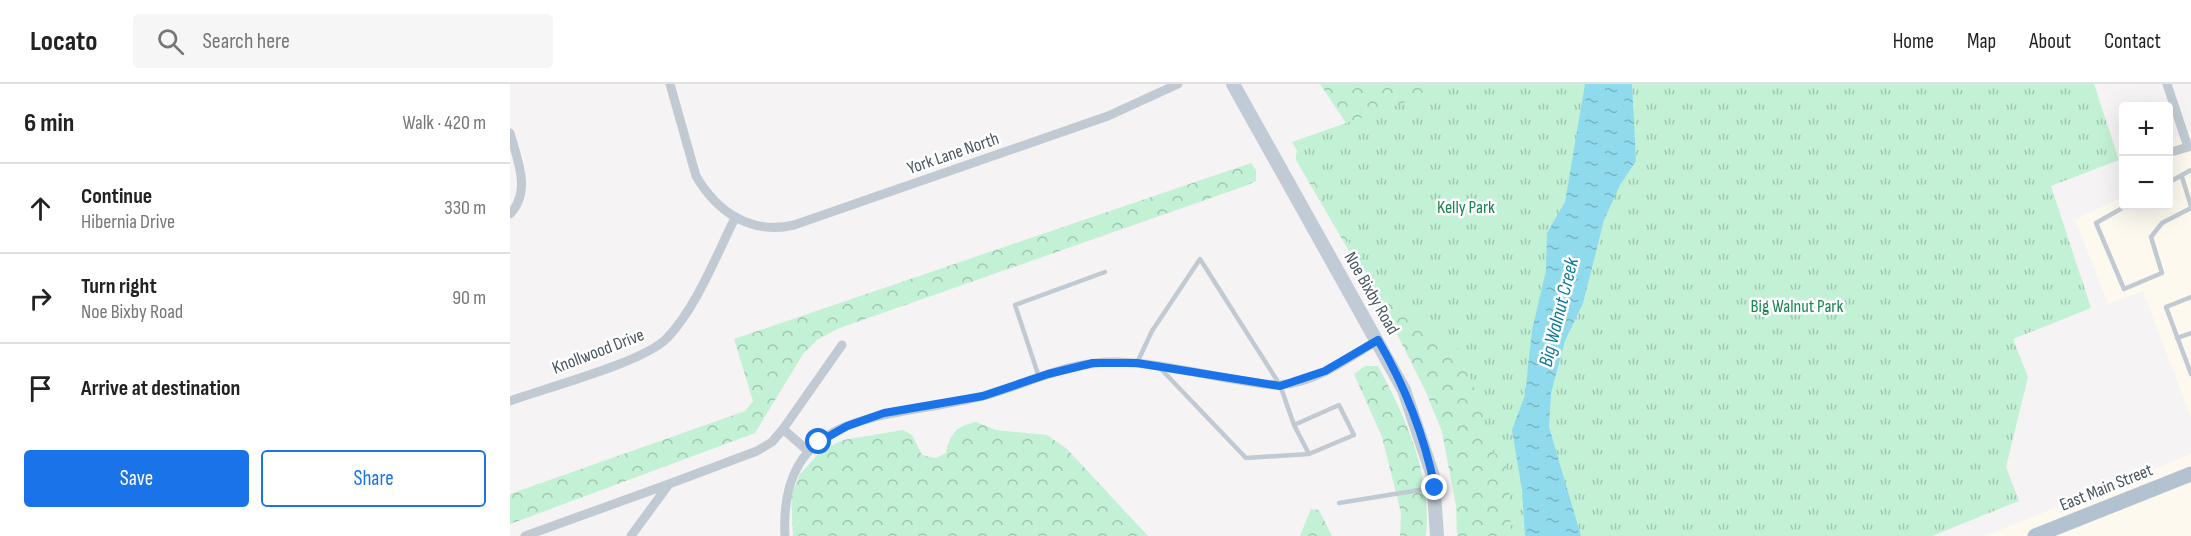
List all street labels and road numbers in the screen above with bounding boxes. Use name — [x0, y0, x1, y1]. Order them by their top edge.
street label: York Lane North — [905, 128, 1002, 179]
street label: Noe Bixby Road — [1339, 248, 1404, 338]
street label: Knollwood Drive — [549, 324, 647, 379]
street label: East Main Street — [2057, 459, 2156, 516]

